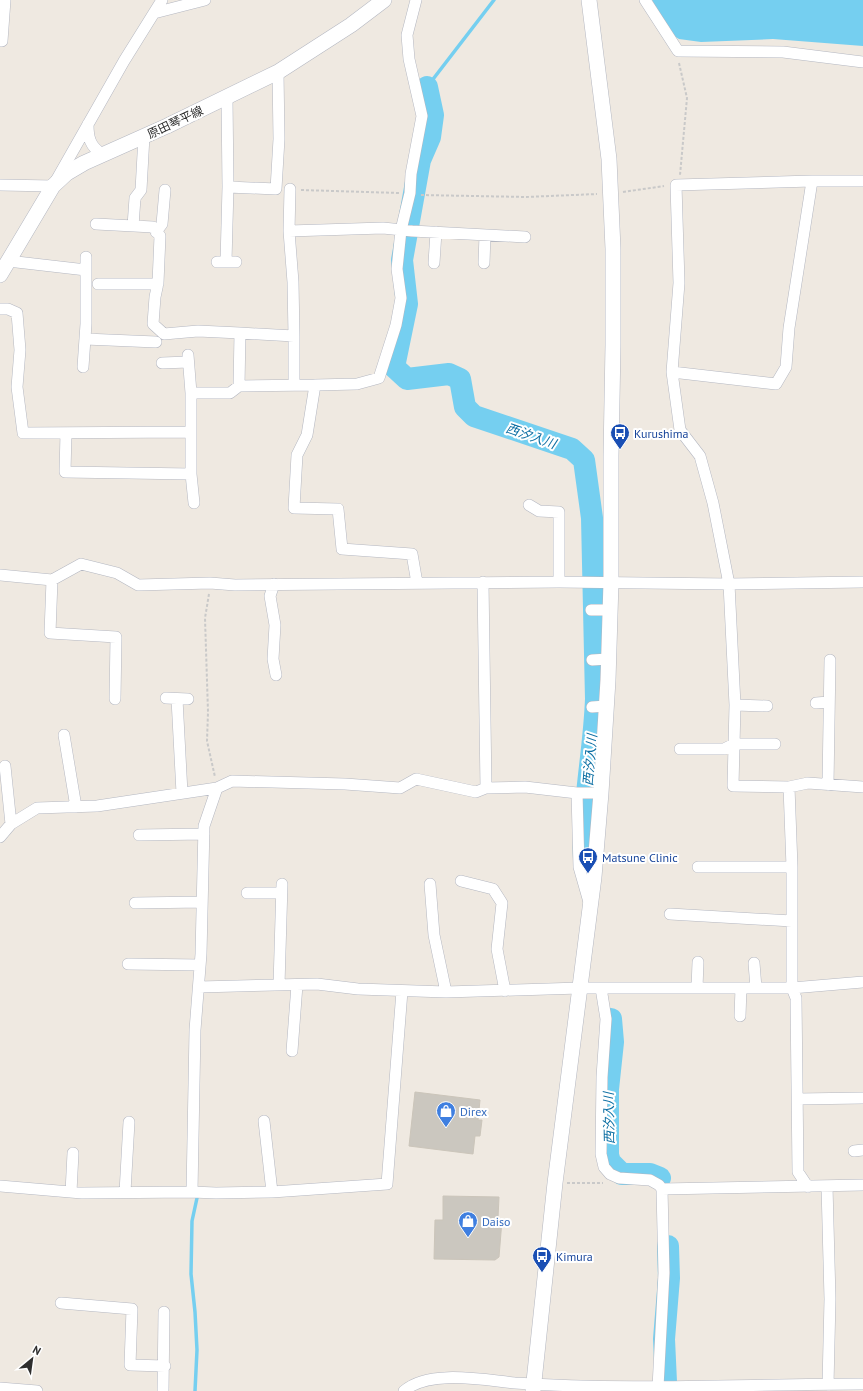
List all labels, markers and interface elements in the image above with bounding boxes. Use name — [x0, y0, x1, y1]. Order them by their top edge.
street label: 原田琴平線 — [145, 103, 205, 141]
water label: 西汐入川 — [504, 419, 560, 453]
bus stop icon: Kurushima — [609, 422, 631, 450]
place label: Kurushima — [634, 426, 689, 441]
water label: 西汐入川 — [579, 731, 601, 787]
bus stop icon: Matsune Clinic — [577, 846, 599, 874]
place label: Matsune Clinic — [602, 850, 678, 865]
water label: 西汐入川 — [600, 1090, 618, 1144]
shop icon: Direx — [435, 1100, 457, 1128]
place label: Direx — [460, 1104, 487, 1119]
shop icon: Daiso — [457, 1210, 479, 1238]
place label: Daiso — [482, 1214, 511, 1229]
bus stop icon: Kimura — [531, 1245, 553, 1273]
place label: Kimura — [556, 1249, 593, 1264]
north arrow — [12, 1339, 52, 1379]
text: N — [30, 1342, 43, 1358]

